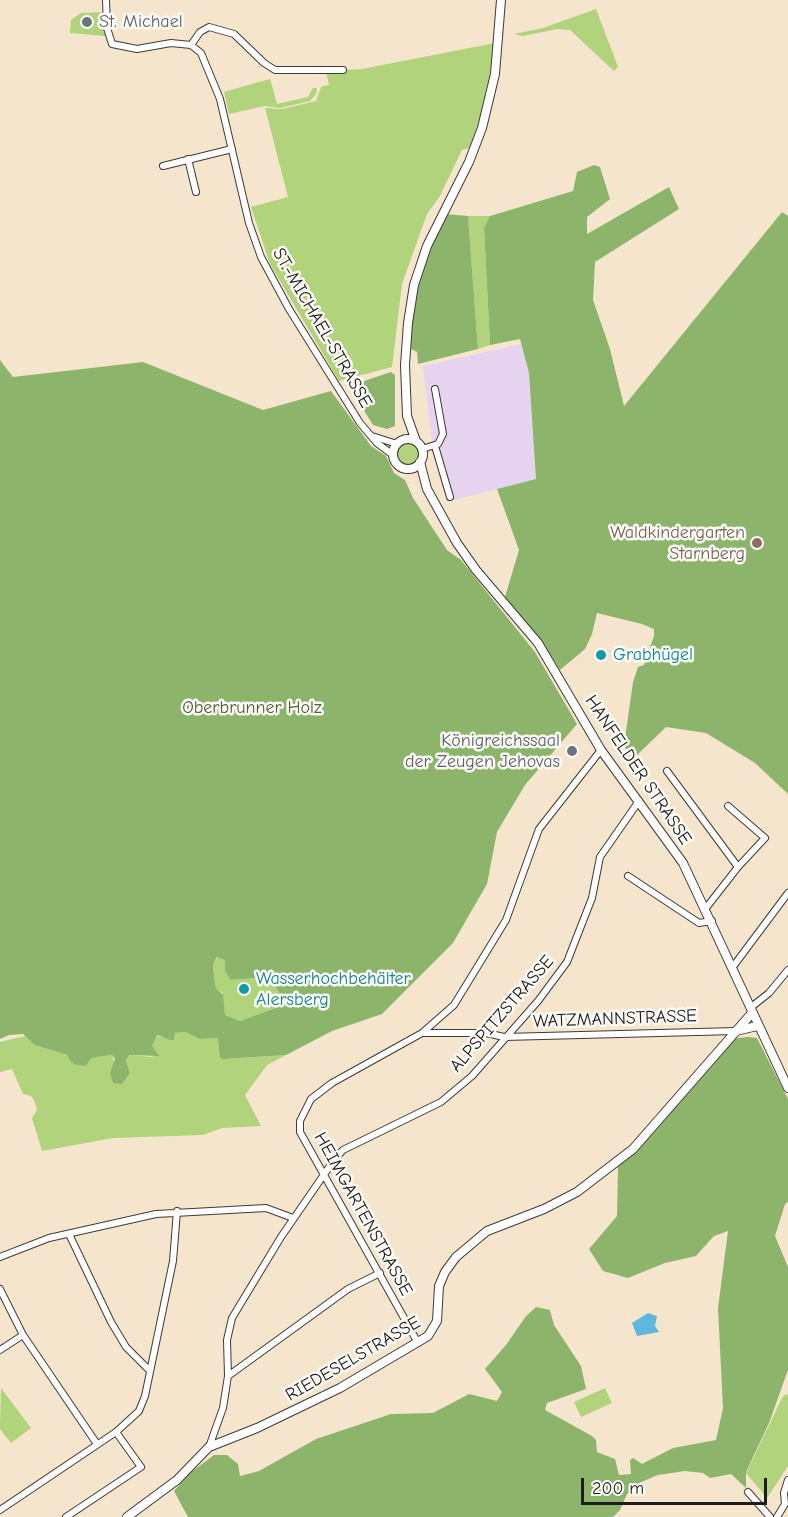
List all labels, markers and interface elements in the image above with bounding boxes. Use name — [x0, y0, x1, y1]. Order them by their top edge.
place label: St. Michael — [99, 11, 183, 33]
marker: St. Michael — [80, 15, 94, 29]
street label: ST.-MICHAEL-STRASSE — [267, 244, 377, 412]
place label: Waldkindergarten Starnberg — [610, 522, 745, 564]
marker: Waldkindergarten Starnberg — [750, 536, 764, 550]
place label: Grabhügel — [613, 644, 693, 666]
marker: Grabhügel — [594, 648, 608, 662]
street label: HANFELDER STRASSE — [580, 691, 696, 849]
park label: Oberbrunner Holz — [182, 697, 322, 719]
place label: Königreichssaal der Zeugen Jehovas — [405, 730, 560, 772]
marker: Königreichssaal der Zeugen Jehovas — [565, 744, 579, 758]
street label: ALPSPITZSTRASSE — [445, 951, 559, 1077]
place label: Wasserhochbehälter Alersberg — [256, 968, 411, 1010]
marker: Wasserhochbehälter Alersberg — [237, 982, 251, 996]
street label: WATZMANNSTRASSE — [533, 1005, 697, 1033]
street label: HEIMGARTENSTRASSE — [309, 1129, 417, 1299]
street label: RIEDESELSTRASSE — [282, 1312, 424, 1406]
scale bar — [584, 1466, 770, 1504]
text: 200 m — [592, 1478, 644, 1499]

